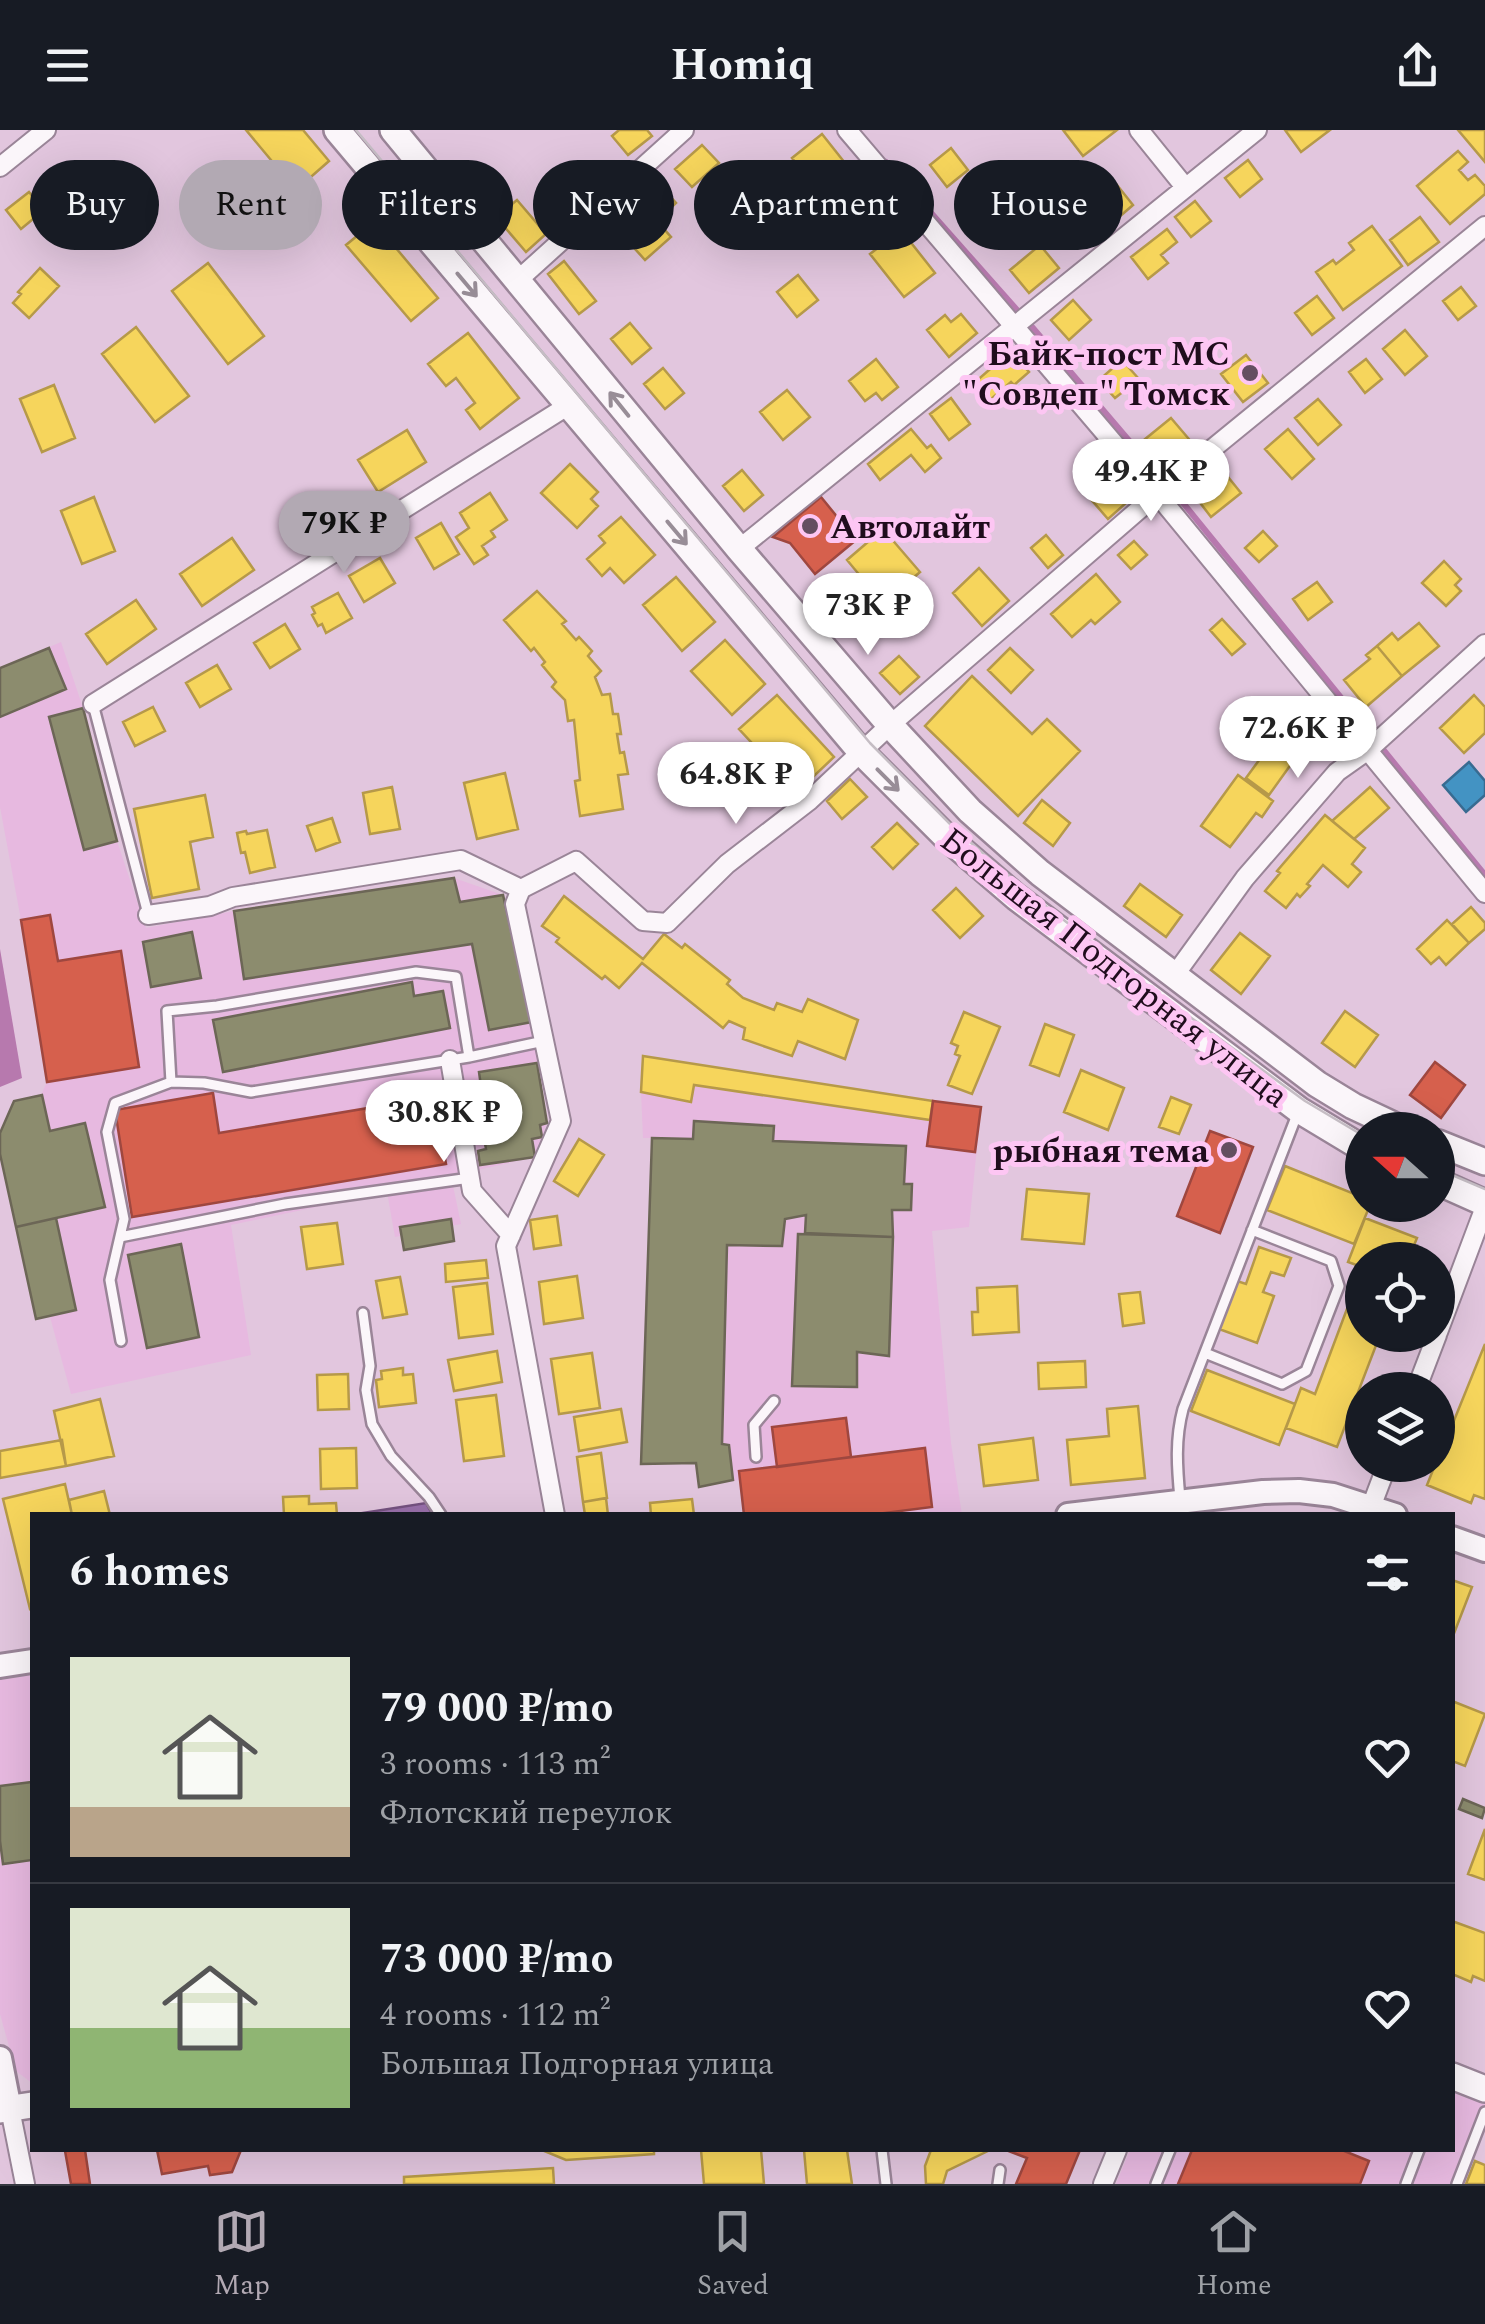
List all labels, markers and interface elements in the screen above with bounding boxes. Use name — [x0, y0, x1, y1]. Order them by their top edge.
text: Homiq — [671, 31, 814, 100]
icon: menu — [40, 38, 95, 93]
icon: share — [1390, 38, 1445, 93]
chip: Buy — [30, 160, 159, 250]
chip: Rent — [179, 160, 322, 250]
chip: Filters — [342, 160, 513, 250]
chip: New — [533, 160, 674, 250]
chip: Apartment — [694, 160, 934, 250]
chip: House — [954, 160, 1123, 250]
one-way arrow — [456, 271, 478, 297]
place label: Байк-пост MC "Совдеп" Томск — [962, 328, 1230, 421]
marker: Байк-пост MC "Совдеп" Томск — [1239, 362, 1261, 384]
one-way arrow — [608, 391, 630, 417]
pin: 49.4K ₽ — [1059, 439, 1243, 524]
text: 49.4K ₽ — [1094, 447, 1208, 496]
pin: 79K ₽ — [274, 491, 414, 576]
text: 79K ₽ — [301, 499, 387, 548]
place label: Автолайт — [830, 501, 990, 554]
marker: Автолайт — [799, 515, 821, 537]
one-way arrow — [665, 520, 688, 545]
pin: 73K ₽ — [798, 573, 938, 658]
text: 73K ₽ — [825, 581, 911, 630]
pin: 72.6K ₽ — [1206, 696, 1390, 781]
text: 72.6K ₽ — [1241, 704, 1355, 753]
pin: 64.8K ₽ — [644, 742, 828, 827]
text: 64.8K ₽ — [679, 750, 793, 799]
one-way arrow — [876, 768, 900, 792]
street label: Большая Подгорная улица — [928, 815, 1300, 1122]
pin: 30.8K ₽ — [352, 1080, 536, 1165]
text: 30.8K ₽ — [387, 1088, 501, 1137]
north arrow — [1345, 1112, 1455, 1222]
map controls — [1345, 1112, 1455, 1482]
place label: рыбная тема — [993, 1125, 1209, 1178]
marker: рыбная тема — [1218, 1139, 1240, 1161]
button: locate — [1345, 1242, 1455, 1352]
button: layers — [1345, 1372, 1455, 1482]
text: 6 homes — [70, 1541, 230, 1604]
icon: filters — [1360, 1545, 1415, 1600]
text: 79 000 ₽/mo — [380, 1677, 613, 1740]
icon: home — [150, 1697, 270, 1817]
icon: heart — [1360, 1730, 1415, 1785]
text: 3 rooms · 113 m² — [380, 1740, 610, 1789]
text: Флотский переулок — [380, 1789, 672, 1838]
text: 73 000 ₽/mo — [380, 1928, 613, 1991]
icon: home — [150, 1948, 270, 2068]
icon: heart — [1360, 1981, 1415, 2036]
text: 4 rooms · 112 m² — [380, 1991, 610, 2040]
text: Большая Подгорная улица — [380, 2040, 774, 2089]
tab: Map — [214, 2204, 270, 2307]
tab: Saved — [697, 2204, 769, 2307]
tab: Home — [1196, 2204, 1271, 2307]

